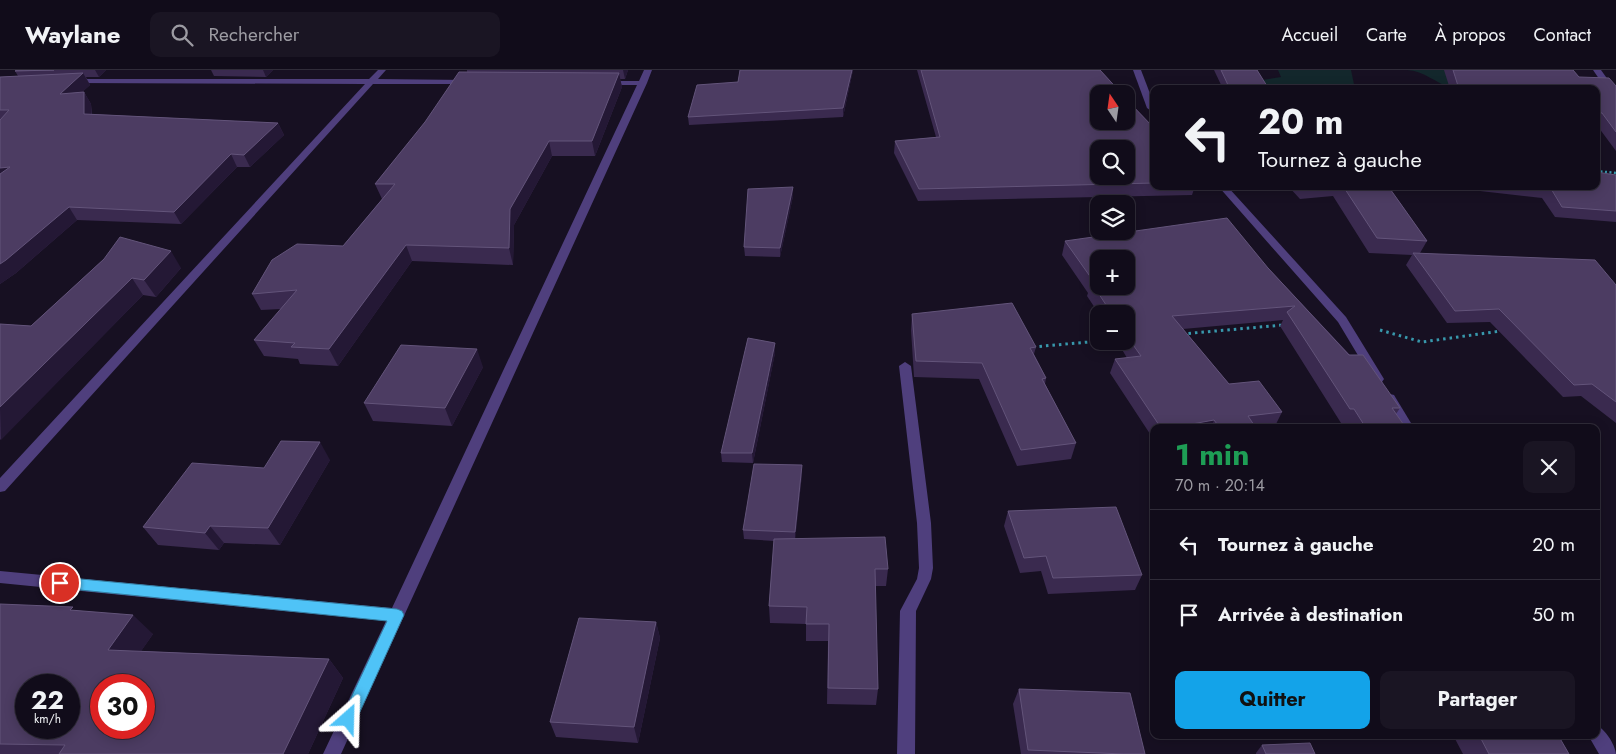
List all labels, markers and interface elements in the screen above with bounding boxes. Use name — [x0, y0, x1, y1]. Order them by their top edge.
search box — [150, 12, 500, 57]
text: Waylane — [25, 17, 120, 52]
icon: search — [168, 21, 196, 49]
text: Rechercher — [208, 21, 299, 48]
text: Accueil — [1281, 22, 1338, 48]
text: Carte — [1366, 22, 1407, 48]
text: À propos — [1435, 22, 1505, 48]
text: Contact — [1533, 22, 1591, 48]
north arrow — [1090, 85, 1135, 130]
map controls — [1090, 85, 1135, 350]
text: 20 m — [1258, 97, 1343, 147]
icon: left — [1175, 105, 1240, 170]
button: search — [1090, 140, 1135, 185]
text: Tournez à gauche — [1258, 143, 1422, 175]
button: layers — [1090, 195, 1135, 240]
button: + — [1090, 250, 1135, 295]
button: − — [1090, 305, 1135, 350]
text: 1 min — [1175, 433, 1249, 476]
button: close — [1523, 441, 1575, 493]
text: 70 m · 20:14 — [1175, 474, 1265, 497]
icon: left — [1175, 531, 1203, 559]
text: Tournez à gauche — [1218, 531, 1374, 558]
text: 20 m — [1532, 531, 1575, 558]
pin — [39, 562, 81, 604]
icon: arrive — [46, 569, 74, 597]
icon: arrive — [1175, 601, 1203, 629]
text: Arrivée à destination — [1218, 601, 1403, 628]
text: 50 m — [1532, 601, 1575, 628]
button: Quitter — [1175, 671, 1370, 729]
button: Partager — [1380, 671, 1575, 729]
speed limit sign: 30 — [90, 674, 155, 739]
text: 22 — [31, 682, 64, 718]
position arrow — [321, 692, 373, 744]
text: km/h — [34, 710, 61, 728]

